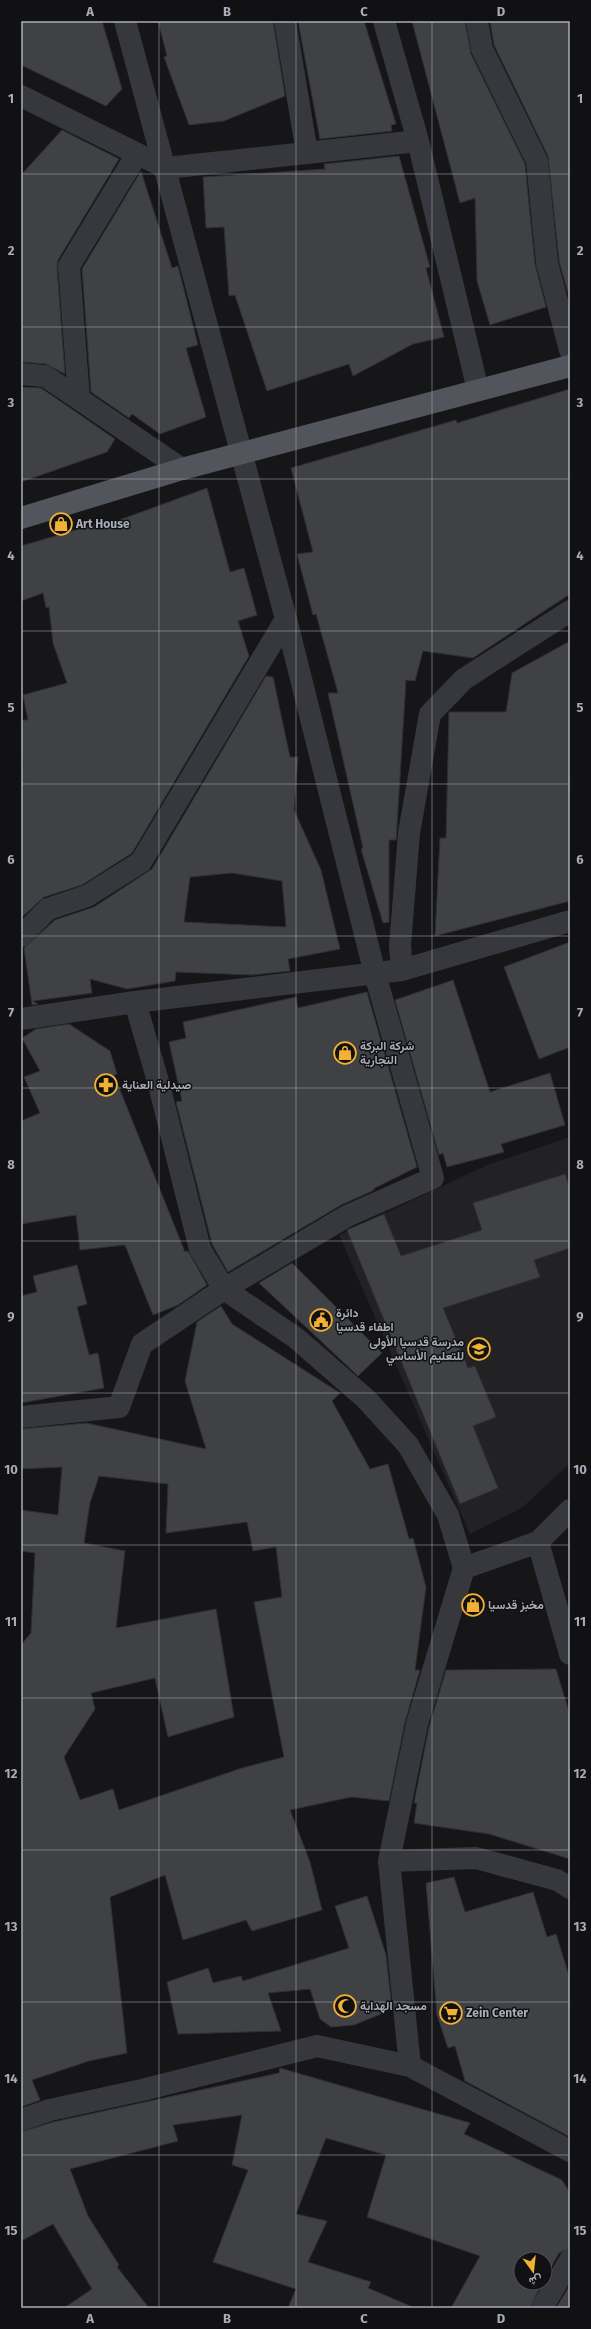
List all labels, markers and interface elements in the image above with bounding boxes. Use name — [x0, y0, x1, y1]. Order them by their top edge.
text: A — [85, 4, 94, 19]
text: B — [223, 4, 231, 19]
text: C — [360, 4, 368, 19]
text: D — [497, 4, 506, 19]
text: 1 — [8, 91, 14, 106]
text: 1 — [577, 91, 583, 106]
text: 2 — [8, 243, 15, 258]
text: 2 — [577, 243, 584, 258]
text: 3 — [7, 395, 15, 410]
text: 3 — [576, 395, 584, 410]
shop icon: Art House — [48, 511, 74, 537]
place label: Art House — [75, 517, 130, 531]
text: 4 — [7, 548, 15, 563]
text: 4 — [576, 548, 584, 563]
text: 5 — [8, 700, 15, 715]
text: 5 — [577, 700, 584, 715]
text: 6 — [7, 852, 15, 867]
text: 6 — [576, 852, 584, 867]
text: 7 — [8, 1005, 14, 1020]
text: 7 — [577, 1005, 583, 1020]
place label: شركة البركة التجارية — [360, 1039, 415, 1068]
shop icon: شركة البركة التجارية — [332, 1040, 358, 1066]
pharmacy icon: صيدلية العناية — [93, 1072, 119, 1098]
place label: صيدلية العناية — [122, 1078, 191, 1092]
text: 8 — [7, 1157, 15, 1172]
text: 8 — [576, 1157, 584, 1172]
place label: دائرة اطفاء قدسيا — [336, 1306, 394, 1334]
public building icon: دائرة اطفاء قدسيا — [308, 1307, 334, 1333]
text: 9 — [7, 1309, 15, 1324]
text: 9 — [576, 1309, 584, 1324]
place label: مدرسة قدسيا الأولى للتعليم الأساسي — [369, 1335, 464, 1366]
school or university icon: مدرسة قدسيا الأولى للتعليم الأساسي — [466, 1336, 492, 1362]
text: 10 — [4, 1462, 18, 1477]
text: 10 — [573, 1462, 587, 1477]
shop icon: مخبز قدسيا — [460, 1592, 486, 1618]
place label: مخبز قدسيا — [488, 1598, 544, 1613]
text: 11 — [5, 1614, 17, 1629]
text: 11 — [574, 1614, 586, 1629]
text: 12 — [5, 1766, 18, 1781]
text: 12 — [574, 1766, 587, 1781]
text: 13 — [5, 1919, 18, 1934]
text: 13 — [574, 1919, 587, 1934]
mosque icon: مسجد الهداية — [332, 1993, 358, 2019]
place label: مسجد الهداية — [360, 1999, 427, 2014]
supermarket icon: Zein Center — [438, 2000, 464, 2026]
place label: Zein Center — [466, 2006, 528, 2020]
text: 14 — [4, 2071, 18, 2086]
text: 14 — [573, 2071, 587, 2086]
text: 15 — [4, 2223, 18, 2238]
text: 15 — [573, 2223, 587, 2238]
north arrow — [513, 2251, 553, 2291]
text: ش — [527, 2272, 544, 2288]
text: A — [85, 2311, 94, 2326]
text: B — [223, 2311, 231, 2326]
text: C — [360, 2311, 368, 2326]
text: D — [497, 2311, 506, 2326]

